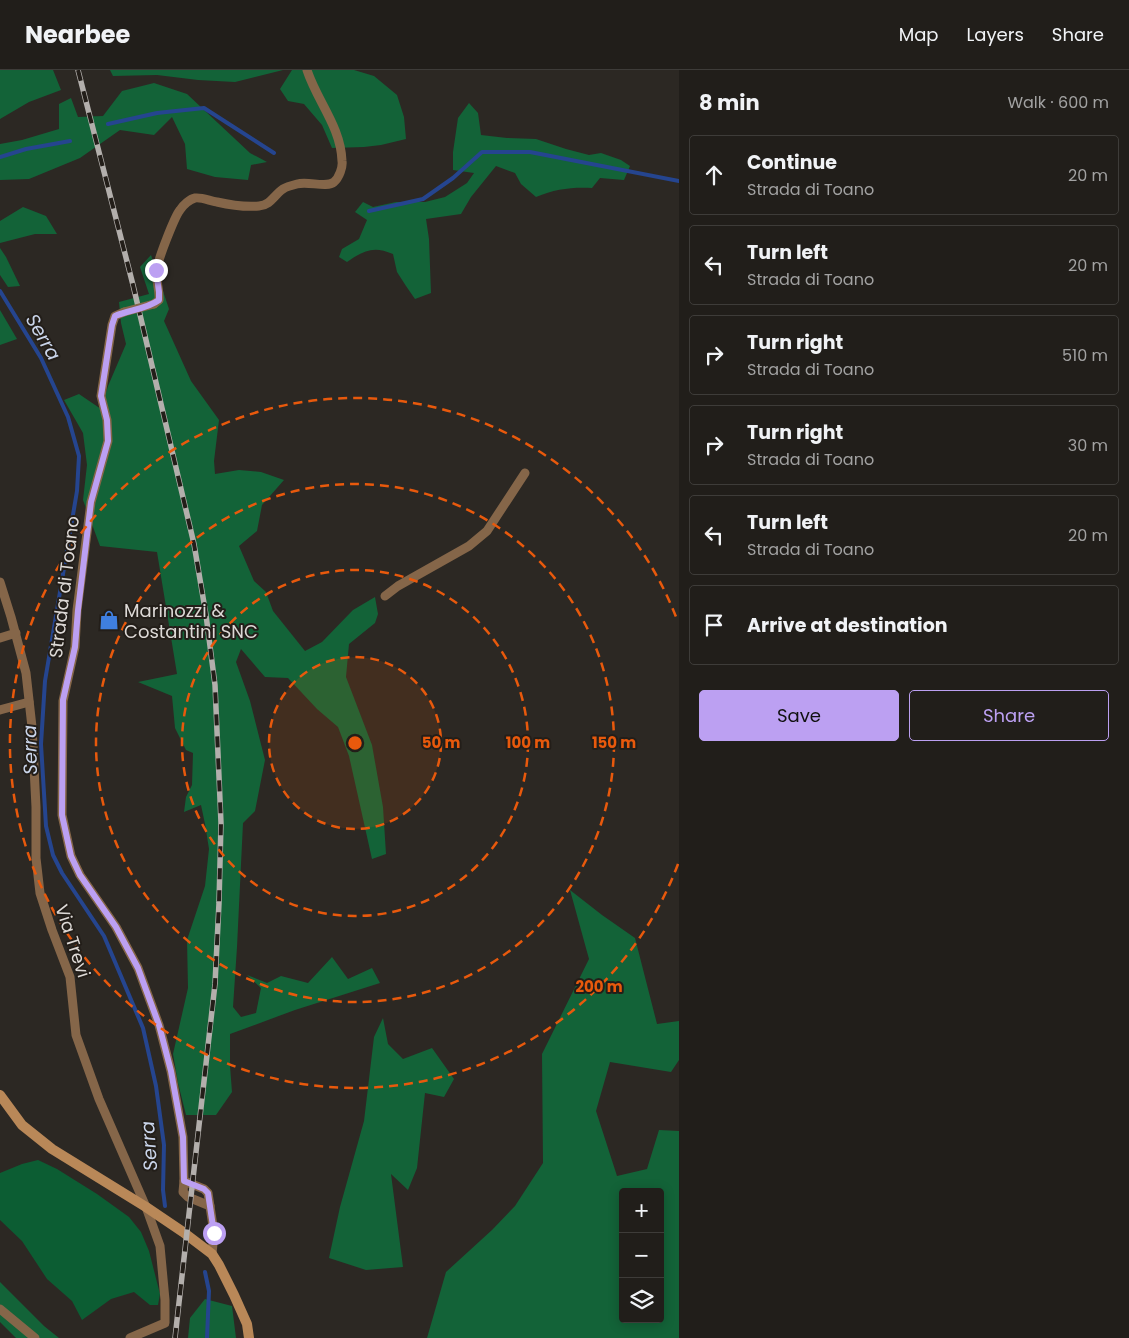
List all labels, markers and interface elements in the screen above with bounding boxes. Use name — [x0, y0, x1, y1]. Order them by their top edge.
text: Nearbee — [25, 18, 130, 51]
text: Map — [899, 22, 939, 47]
text: Layers — [967, 22, 1024, 47]
text: Share — [1052, 22, 1104, 47]
text: 8 min — [699, 88, 760, 117]
text: Walk · 600 m — [1007, 91, 1109, 114]
text: Continue — [747, 149, 837, 176]
icon: ahead — [700, 161, 728, 189]
text: 20 m — [1068, 164, 1108, 187]
text: Strada di Toano — [747, 178, 874, 201]
text: Turn left — [747, 239, 828, 266]
icon: left — [700, 251, 728, 279]
text: 20 m — [1068, 254, 1108, 277]
route end — [145, 259, 168, 282]
text: Strada di Toano — [747, 268, 874, 291]
water label: Serra — [19, 309, 67, 365]
text: Turn right — [747, 329, 843, 356]
icon: right — [700, 341, 728, 369]
text: 510 m — [1062, 344, 1108, 367]
text: Strada di Toano — [747, 358, 874, 381]
text: Turn right — [747, 419, 843, 446]
icon: right — [700, 431, 728, 459]
text: 30 m — [1068, 434, 1108, 457]
text: Strada di Toano — [747, 448, 874, 471]
text: Turn left — [747, 509, 828, 536]
street label: Strada di Toano — [43, 515, 85, 659]
icon: left — [700, 521, 728, 549]
text: 20 m — [1068, 524, 1108, 547]
text: Strada di Toano — [747, 538, 874, 561]
place label: Marinozzi & Costantini SNC — [124, 598, 258, 644]
shop icon: Marinozzi & Costantini SNC — [98, 609, 120, 631]
icon: arrive — [700, 611, 728, 639]
text: Arrive at destination — [747, 612, 948, 639]
button: Save — [699, 690, 899, 741]
button: Share — [909, 690, 1109, 741]
water label: Serra — [16, 725, 44, 775]
text: 50 m — [422, 732, 460, 753]
text: 100 m — [506, 732, 550, 753]
text: 150 m — [592, 732, 636, 753]
centre of rings — [346, 734, 364, 752]
street label: Via Trevi — [49, 901, 97, 981]
text: 200 m — [575, 976, 623, 997]
water label: Serra — [134, 1120, 164, 1172]
map controls — [619, 1188, 664, 1323]
button: + — [619, 1188, 664, 1233]
route start — [203, 1222, 226, 1245]
button: − — [619, 1233, 664, 1278]
button: layers — [619, 1278, 664, 1323]

